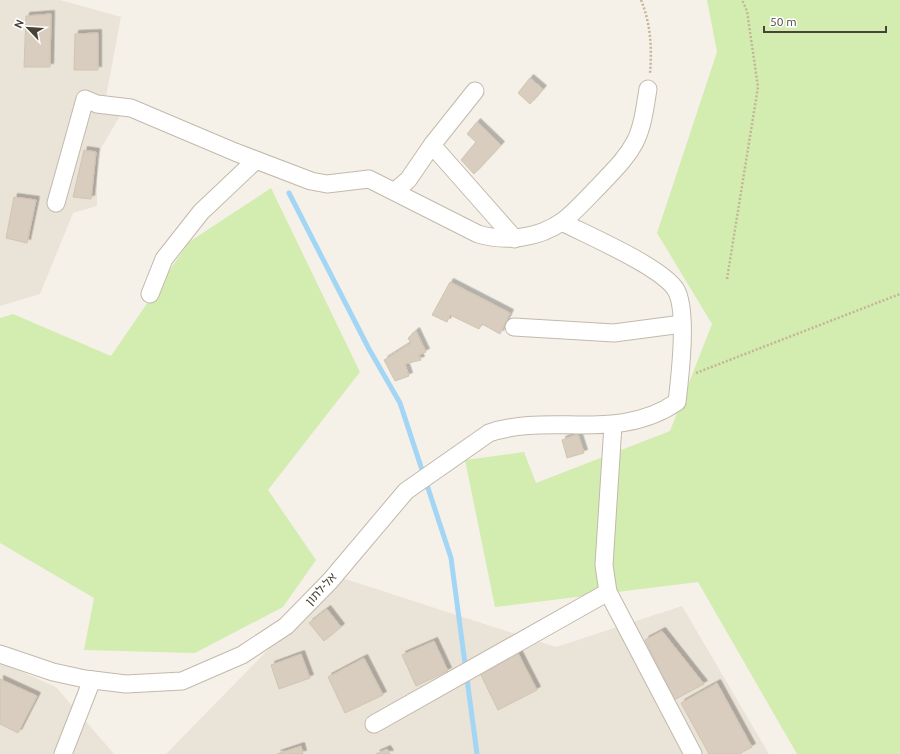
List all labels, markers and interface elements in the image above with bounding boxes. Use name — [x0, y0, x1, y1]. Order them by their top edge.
north arrow — [8, 8, 48, 48]
scale bar — [764, 8, 886, 34]
text: 50 m — [770, 15, 797, 28]
text: N — [12, 18, 26, 30]
street label: אל-לתון — [303, 570, 339, 607]

